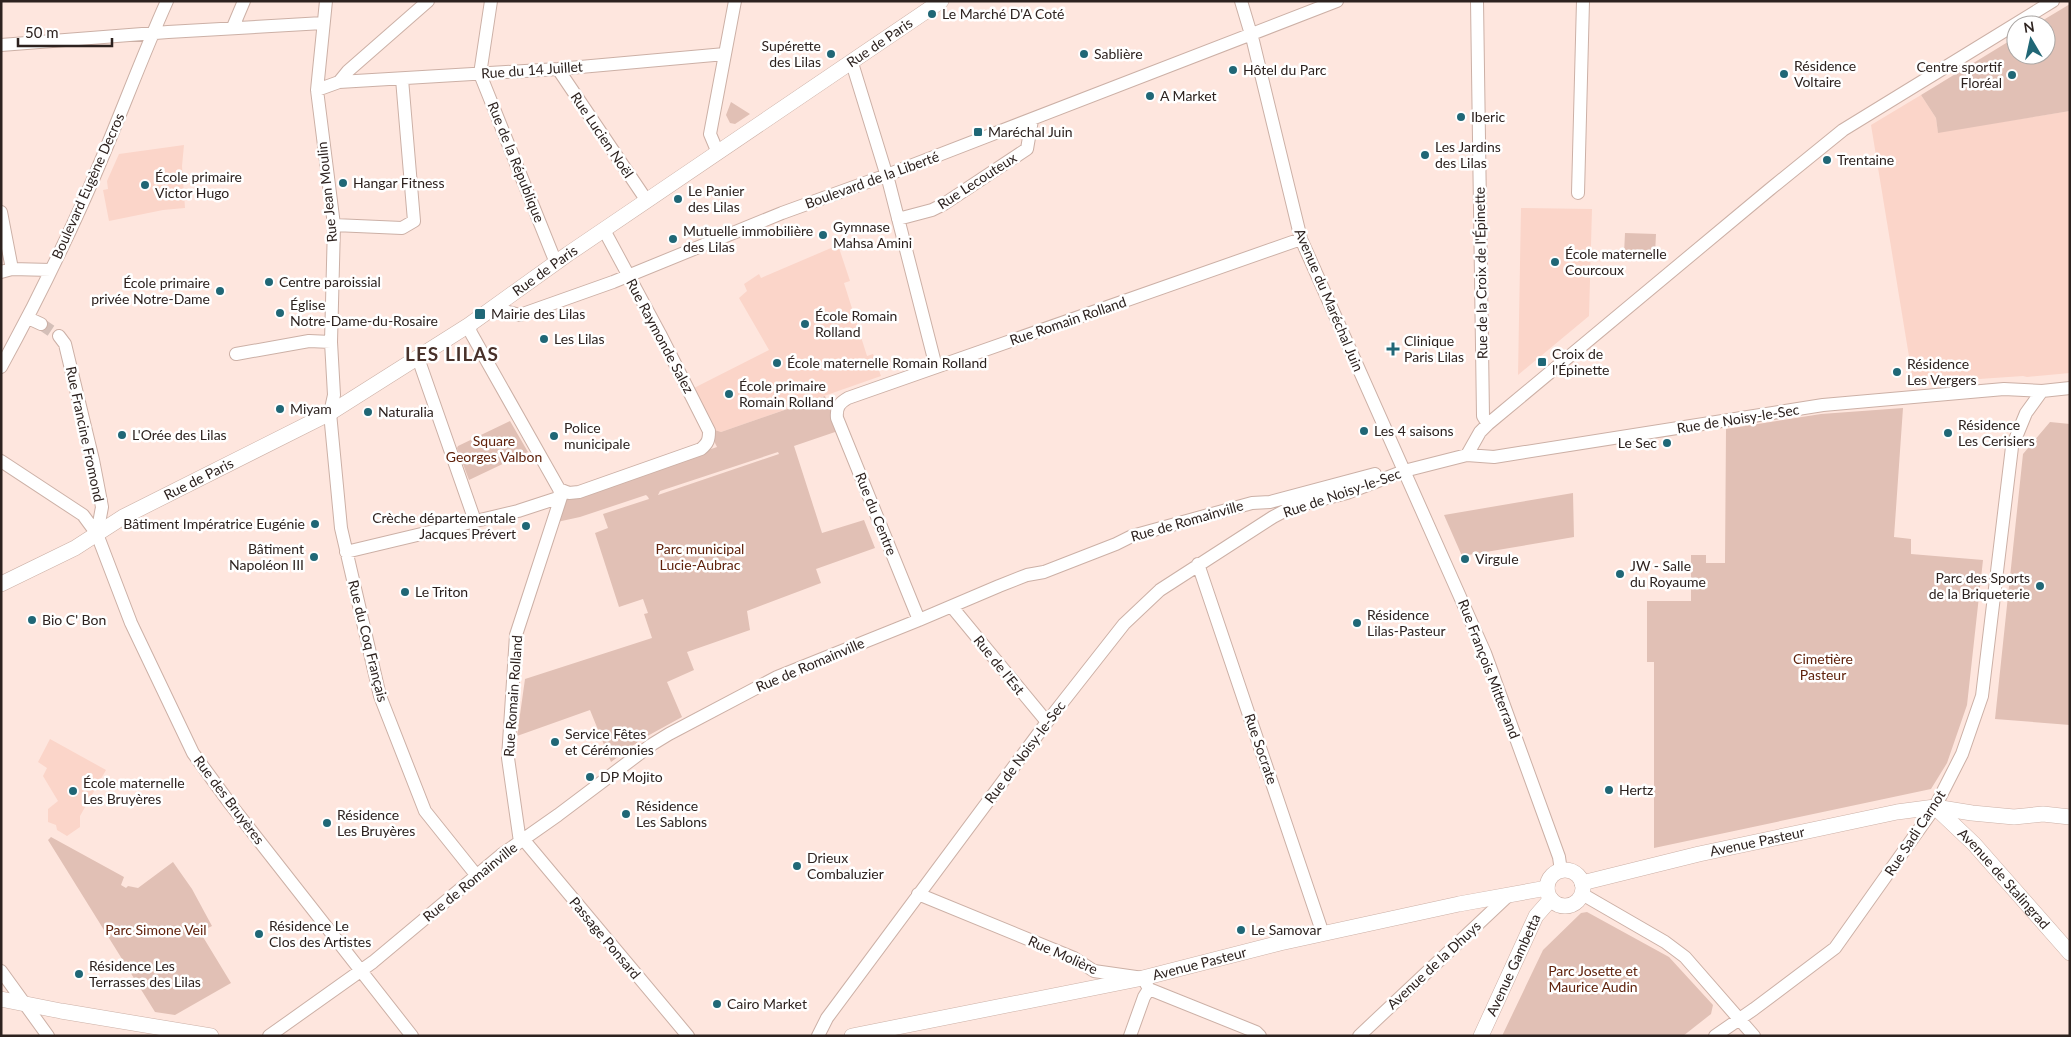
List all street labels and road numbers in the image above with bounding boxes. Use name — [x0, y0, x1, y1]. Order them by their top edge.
street label: Rue de Paris — [843, 14, 916, 71]
street label: Rue du 14 Juillet — [481, 57, 583, 82]
street label: Rue Lucien Noël — [567, 89, 637, 181]
street label: Rue de la République — [484, 99, 548, 225]
street label: Boulevard Eugène Decros — [48, 110, 127, 261]
street label: Rue Jean Moulin — [313, 141, 340, 243]
street label: Boulevard de la Liberté — [802, 147, 941, 212]
street label: Rue Lecouteux — [934, 149, 1019, 212]
street label: Rue de la Croix de l'Épinette — [1471, 187, 1491, 359]
street label: Avenue du Maréchal Juin — [1292, 226, 1367, 374]
street label: Rue de Paris — [509, 241, 580, 299]
street label: Rue Raymonde Salez — [623, 275, 698, 396]
street label: Rue Romain Rolland — [1007, 293, 1128, 348]
street label: Rue Francine Fromond — [63, 364, 108, 503]
street label: Rue de Noisy-le-Sec — [1675, 400, 1801, 437]
street label: Rue de Paris — [161, 454, 236, 503]
street label: Rue de Noisy-le-Sec — [1281, 464, 1403, 521]
street label: Rue du Centre — [852, 470, 901, 558]
street label: Rue de Romainville — [1129, 496, 1245, 545]
street label: Rue du Coq Français — [345, 578, 392, 704]
street label: Rue François Mitterrand — [1455, 597, 1524, 741]
street label: Rue de l'Est — [970, 632, 1028, 698]
street label: Rue Romain Rolland — [500, 634, 525, 758]
street label: Rue de Romainville — [753, 634, 867, 695]
street label: Rue de Noisy-le-Sec — [981, 697, 1069, 806]
street label: Rue Socrate — [1241, 711, 1282, 786]
street label: Rue des Bruyères — [191, 752, 268, 847]
street label: Rue Sadi Carnot — [1881, 787, 1949, 879]
street label: Avenue Pasteur — [1708, 823, 1806, 860]
street label: Avenue de Stalingrad — [1955, 824, 2054, 932]
street label: Rue de Romainville — [419, 838, 520, 925]
street label: Passage Ponsard — [566, 893, 645, 982]
street label: Avenue Gambetta — [1482, 911, 1544, 1019]
street label: Avenue de la Dhuys — [1383, 917, 1484, 1012]
street label: Rue Molière — [1026, 932, 1101, 977]
street label: Avenue Pasteur — [1150, 943, 1248, 983]

